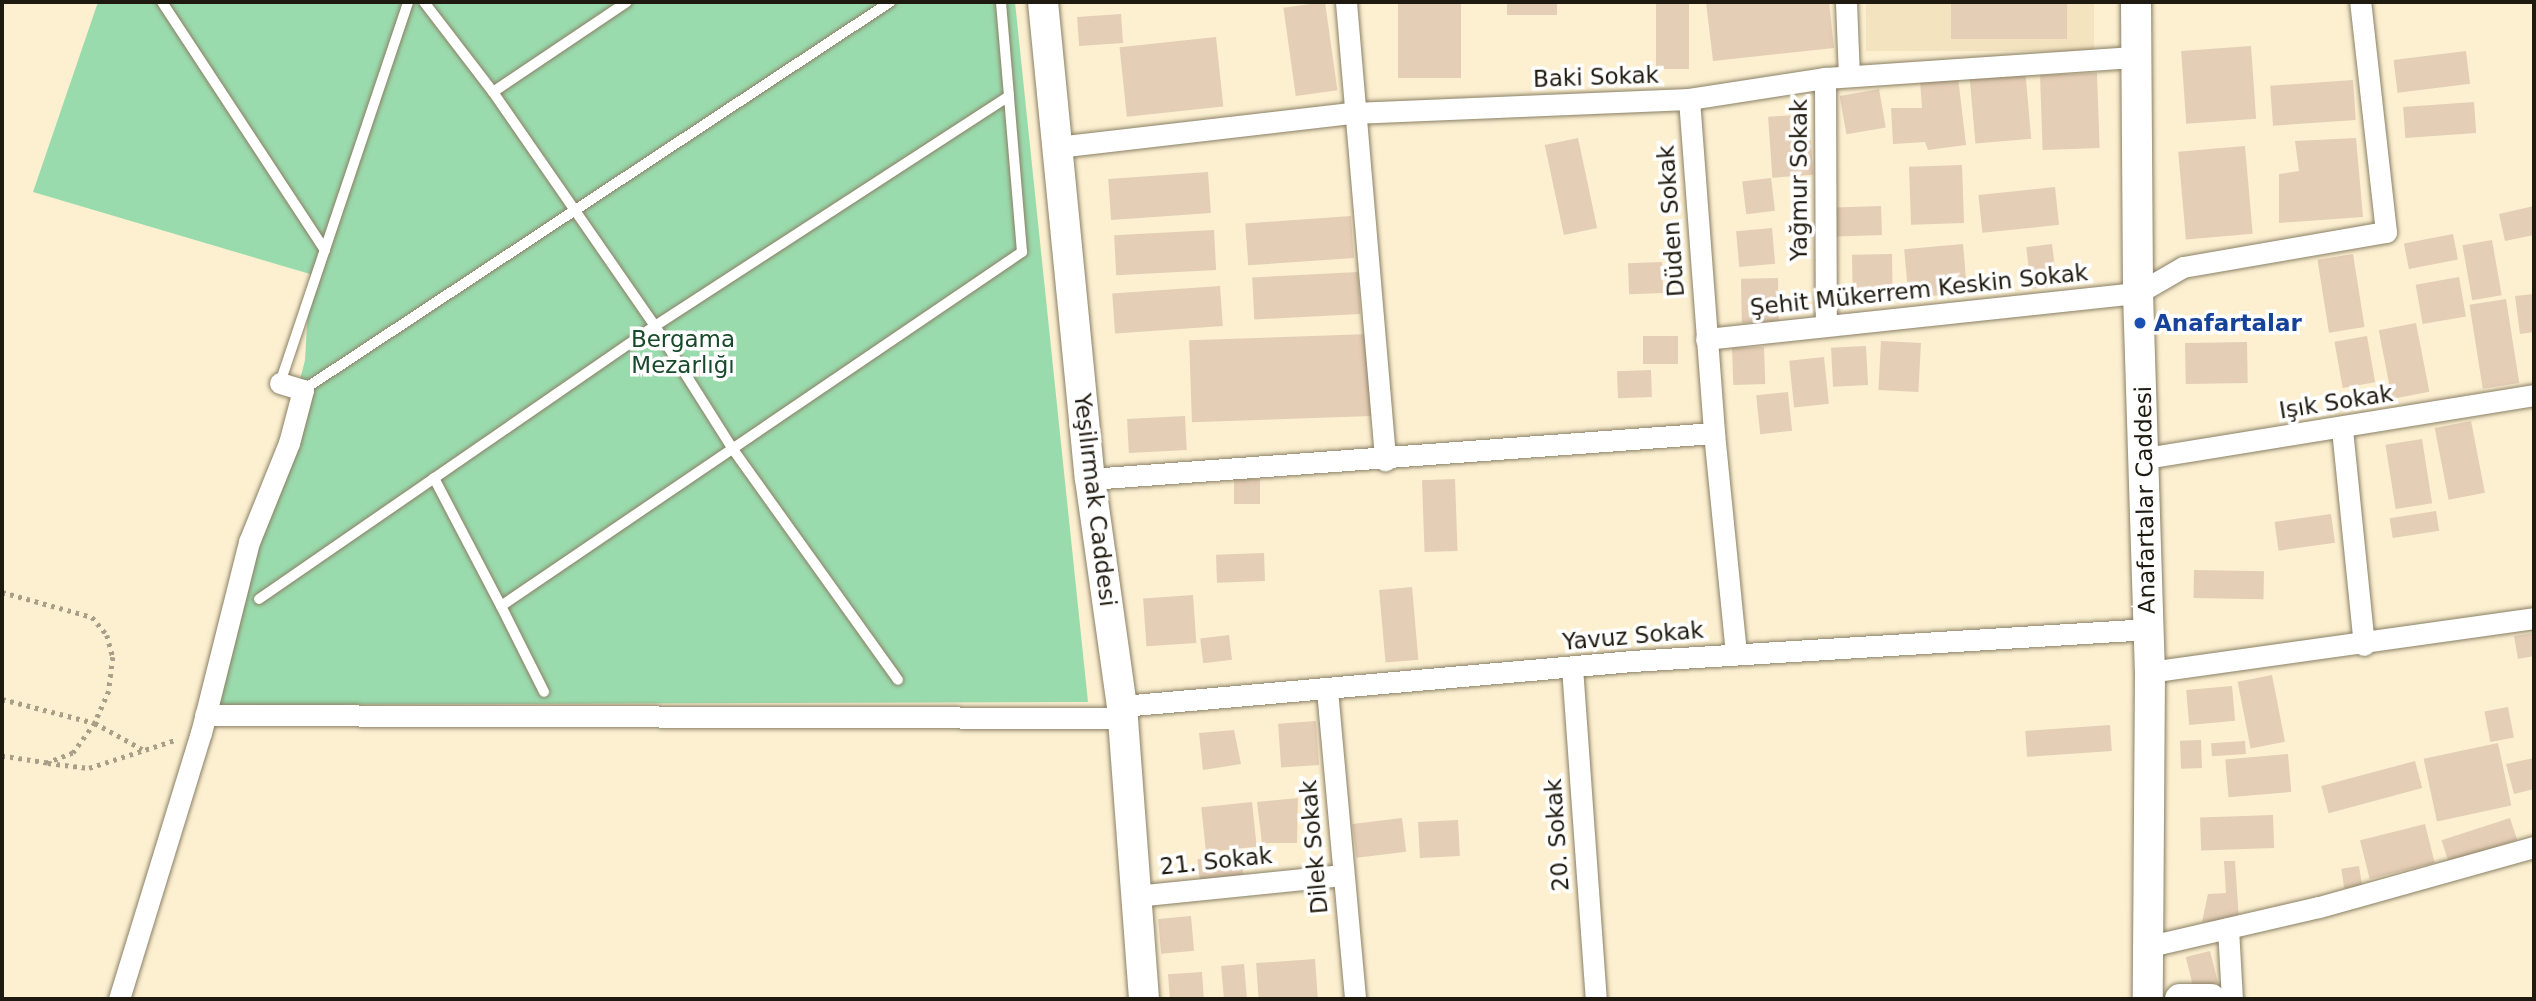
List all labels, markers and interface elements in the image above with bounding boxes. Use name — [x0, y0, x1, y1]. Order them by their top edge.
street label: Baki Sokak — [1533, 61, 1659, 93]
street label: Yağmur Sokak — [1785, 99, 1813, 261]
street label: Düden Sokak — [1652, 144, 1690, 298]
street label: Şehit Mükerrem Keskin Sokak — [1749, 259, 2089, 321]
place label: Anafartalar — [2154, 309, 2302, 337]
marker: Anafartalar — [2132, 315, 2148, 331]
park label: Bergama Mezarlığı — [631, 325, 735, 379]
street label: Işık Sokak — [2277, 379, 2395, 425]
street label: Anafartalar Caddesi — [2129, 386, 2161, 614]
street label: Yeşilırmak Caddesi — [1068, 392, 1122, 608]
street label: Yavuz Sokak — [1561, 616, 1705, 656]
street label: 20. Sokak — [1539, 778, 1575, 892]
street label: Dilek Sokak — [1294, 779, 1334, 915]
street label: 21. Sokak — [1158, 841, 1274, 881]

